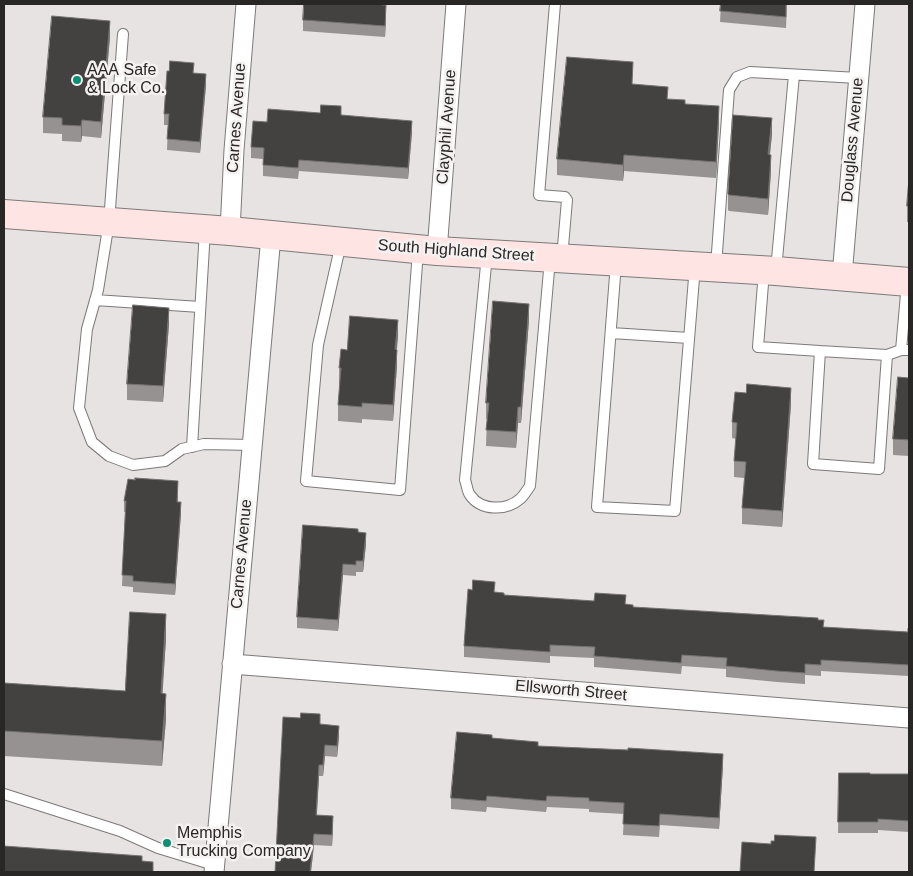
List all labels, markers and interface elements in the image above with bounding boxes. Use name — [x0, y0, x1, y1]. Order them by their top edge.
place label: AAA Safe & Lock Co. — [87, 61, 165, 99]
street label: Carnes Avenue — [224, 62, 250, 174]
street label: Clayphil Avenue — [433, 69, 461, 185]
marker: AAA Safe & Lock Co. — [71, 74, 83, 86]
street label: Douglass Avenue — [838, 77, 868, 203]
street label: South Highland Street — [377, 236, 535, 266]
street label: Carnes Avenue — [228, 498, 256, 610]
street label: Ellsworth Street — [514, 677, 628, 705]
place label: Memphis Trucking Company — [177, 824, 311, 862]
marker: Memphis Trucking Company — [161, 837, 173, 849]

